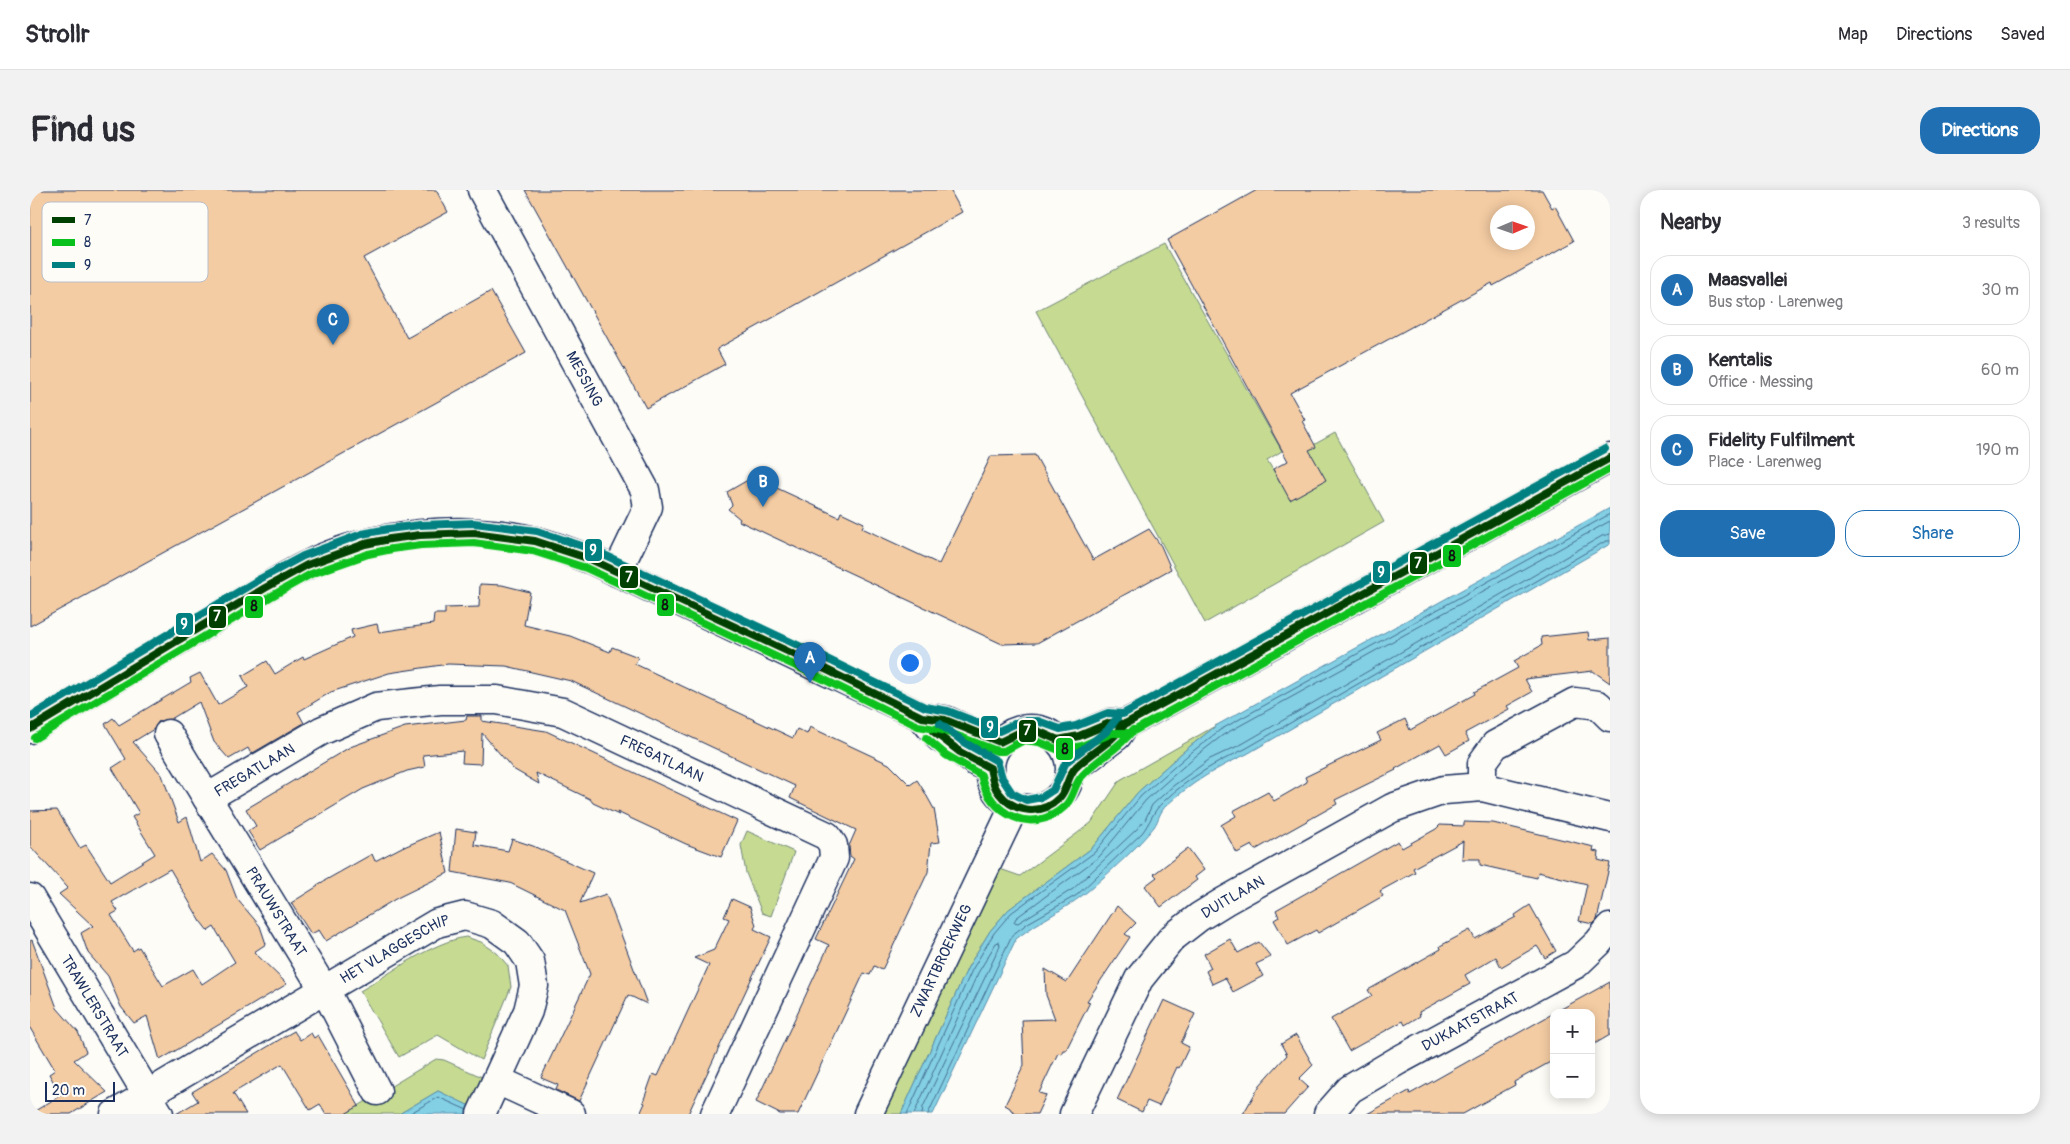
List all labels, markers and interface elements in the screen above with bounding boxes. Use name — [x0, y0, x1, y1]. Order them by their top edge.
text: Strollr — [25, 20, 90, 49]
text: Map — [1838, 23, 1868, 46]
text: Directions — [1896, 23, 1972, 46]
text: Saved — [2000, 23, 2045, 46]
button: Directions — [1920, 107, 2040, 154]
text: Find us — [30, 108, 135, 152]
legend — [42, 202, 208, 282]
north arrow — [1490, 205, 1535, 250]
text: Nearby — [1660, 209, 1721, 236]
text: 7 — [84, 212, 92, 229]
text: 3 results — [1962, 213, 2020, 233]
text: 8 — [84, 234, 91, 251]
text: 9 — [84, 257, 91, 274]
text: Maasvallei — [1708, 268, 1787, 292]
text: A — [1672, 280, 1682, 300]
text: 30 m — [1981, 280, 2019, 300]
text: Bus stop · Larenweg — [1708, 292, 1843, 312]
pin: C — [317, 304, 349, 345]
street label: MESSING — [562, 348, 607, 410]
text: Kentalis — [1708, 348, 1772, 372]
text: B — [1672, 360, 1682, 380]
text: 60 m — [1981, 360, 2019, 380]
text: Office · Messing — [1708, 372, 1813, 392]
text: Fidelity Fulfilment — [1708, 428, 1855, 452]
text: C — [1672, 440, 1682, 460]
text: 190 m — [1976, 440, 2019, 460]
text: Place · Larenweg — [1708, 452, 1821, 472]
pin: B — [747, 466, 779, 507]
button: Save — [1660, 510, 1835, 557]
button: Share — [1845, 510, 2020, 557]
line badge: 9 — [584, 538, 603, 562]
text: 9 — [589, 542, 597, 559]
line badge: 8 — [1442, 544, 1462, 568]
text: 8 — [1448, 548, 1456, 565]
line badge: 7 — [1409, 551, 1428, 575]
text: 7 — [1414, 555, 1422, 572]
line badge: 9 — [1372, 560, 1391, 584]
text: 9 — [1377, 564, 1385, 581]
line badge: 7 — [619, 565, 639, 589]
text: 7 — [625, 569, 633, 586]
line badge: 8 — [656, 593, 675, 617]
line badge: 8 — [244, 595, 264, 619]
text: 8 — [661, 597, 669, 614]
text: 8 — [250, 598, 258, 615]
line badge: 7 — [208, 605, 227, 629]
text: 7 — [213, 608, 221, 625]
line badge: 9 — [175, 612, 194, 636]
text: 9 — [180, 616, 188, 633]
pin: A — [794, 642, 826, 683]
your location — [897, 650, 923, 676]
line badge: 9 — [980, 715, 999, 739]
text: 9 — [986, 719, 994, 736]
line badge: 7 — [1018, 719, 1037, 743]
text: 7 — [1023, 722, 1031, 739]
street label: FREGATLAAN — [617, 731, 707, 786]
line badge: 8 — [1055, 737, 1074, 761]
street label: FREGATLAAN — [211, 739, 298, 801]
text: 8 — [1061, 741, 1069, 758]
street label: PRAUWSTRAAT — [242, 863, 311, 960]
street label: DUITLAAN — [1198, 871, 1268, 923]
street label: ZWARTBROEKWEG — [906, 901, 976, 1020]
street label: HET VLAGGESCHIP — [336, 911, 451, 988]
street label: TRAWLERSTRAAT — [57, 951, 133, 1061]
street label: DUKAATSTRAAT — [1418, 988, 1522, 1055]
map controls — [1550, 1009, 1595, 1099]
button: + — [1550, 1009, 1595, 1054]
button: − — [1550, 1054, 1595, 1099]
scale bar — [45, 1079, 115, 1102]
text: 20 m — [52, 1082, 85, 1099]

